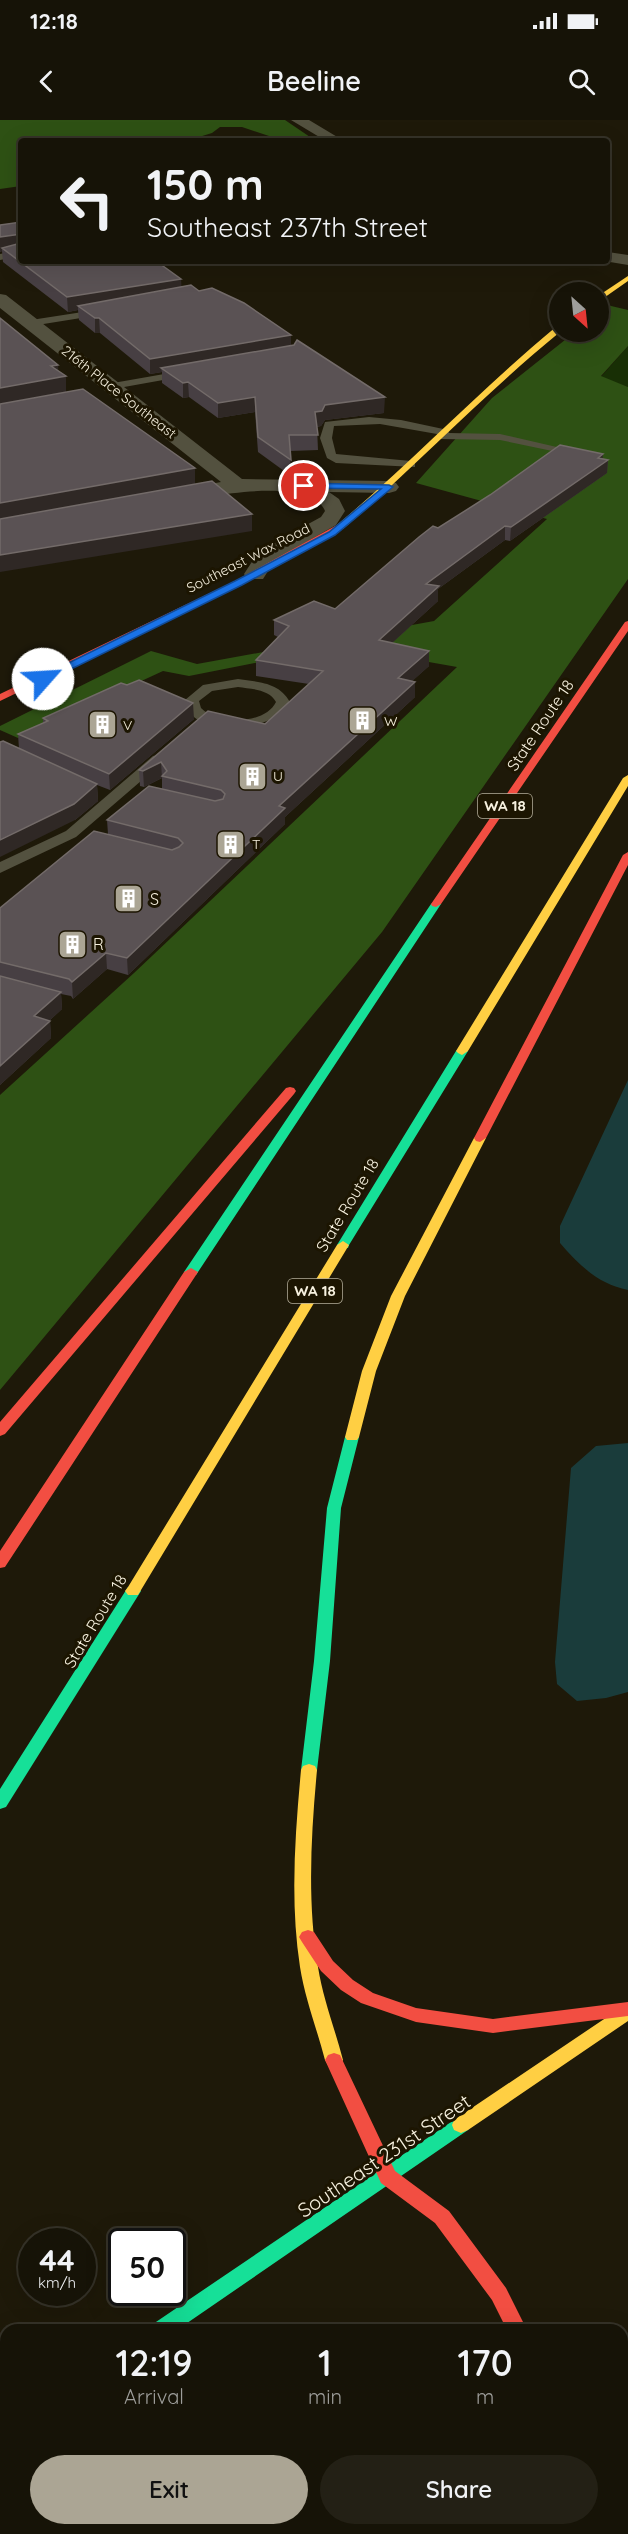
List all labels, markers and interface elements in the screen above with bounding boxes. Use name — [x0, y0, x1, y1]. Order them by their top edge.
text: 12:18 — [30, 7, 78, 35]
text: Beeline — [267, 64, 361, 98]
icon: back — [30, 65, 63, 98]
icon: search — [565, 65, 598, 98]
text: 150 m — [147, 158, 264, 211]
icon: left — [48, 162, 126, 240]
text: Southeast 237th Street — [147, 210, 428, 244]
north arrow — [549, 282, 609, 342]
map controls — [549, 282, 609, 342]
street label: 216th Place Southeast — [58, 342, 180, 443]
pin — [278, 460, 329, 511]
icon: arrive — [287, 469, 320, 502]
street label: Southeast Wax Road — [183, 519, 313, 597]
position arrow — [11, 647, 75, 711]
street label: State Route 18 — [502, 676, 578, 774]
building icon: W — [347, 705, 379, 737]
building icon: V — [86, 709, 118, 741]
place label: W — [384, 712, 398, 730]
place label: V — [123, 716, 132, 734]
building icon: U — [236, 760, 268, 792]
place label: U — [273, 767, 283, 785]
road number: WA 18 — [478, 794, 532, 818]
building icon: T — [215, 828, 247, 860]
place label: T — [252, 835, 260, 853]
building icon: S — [113, 883, 145, 915]
place label: S — [150, 889, 159, 909]
building icon: R — [56, 928, 88, 960]
place label: R — [93, 934, 104, 954]
street label: State Route 18 — [311, 1155, 383, 1255]
road number: WA 18 — [288, 1279, 342, 1303]
street label: State Route 18 — [59, 1571, 131, 1671]
street label: Southeast 231st Street — [292, 2088, 475, 2223]
speed limit sign: 50 — [108, 2228, 186, 2306]
text: 44 — [39, 2241, 75, 2279]
text: km/h — [38, 2273, 76, 2292]
text: 12:19 — [115, 2340, 192, 2385]
text: 1 — [318, 2340, 332, 2385]
text: 170 — [458, 2340, 513, 2385]
text: Arrival — [124, 2384, 184, 2409]
text: min — [308, 2384, 342, 2409]
text: m — [476, 2384, 494, 2409]
button: Exit — [30, 2455, 308, 2524]
button: Share — [320, 2455, 598, 2524]

